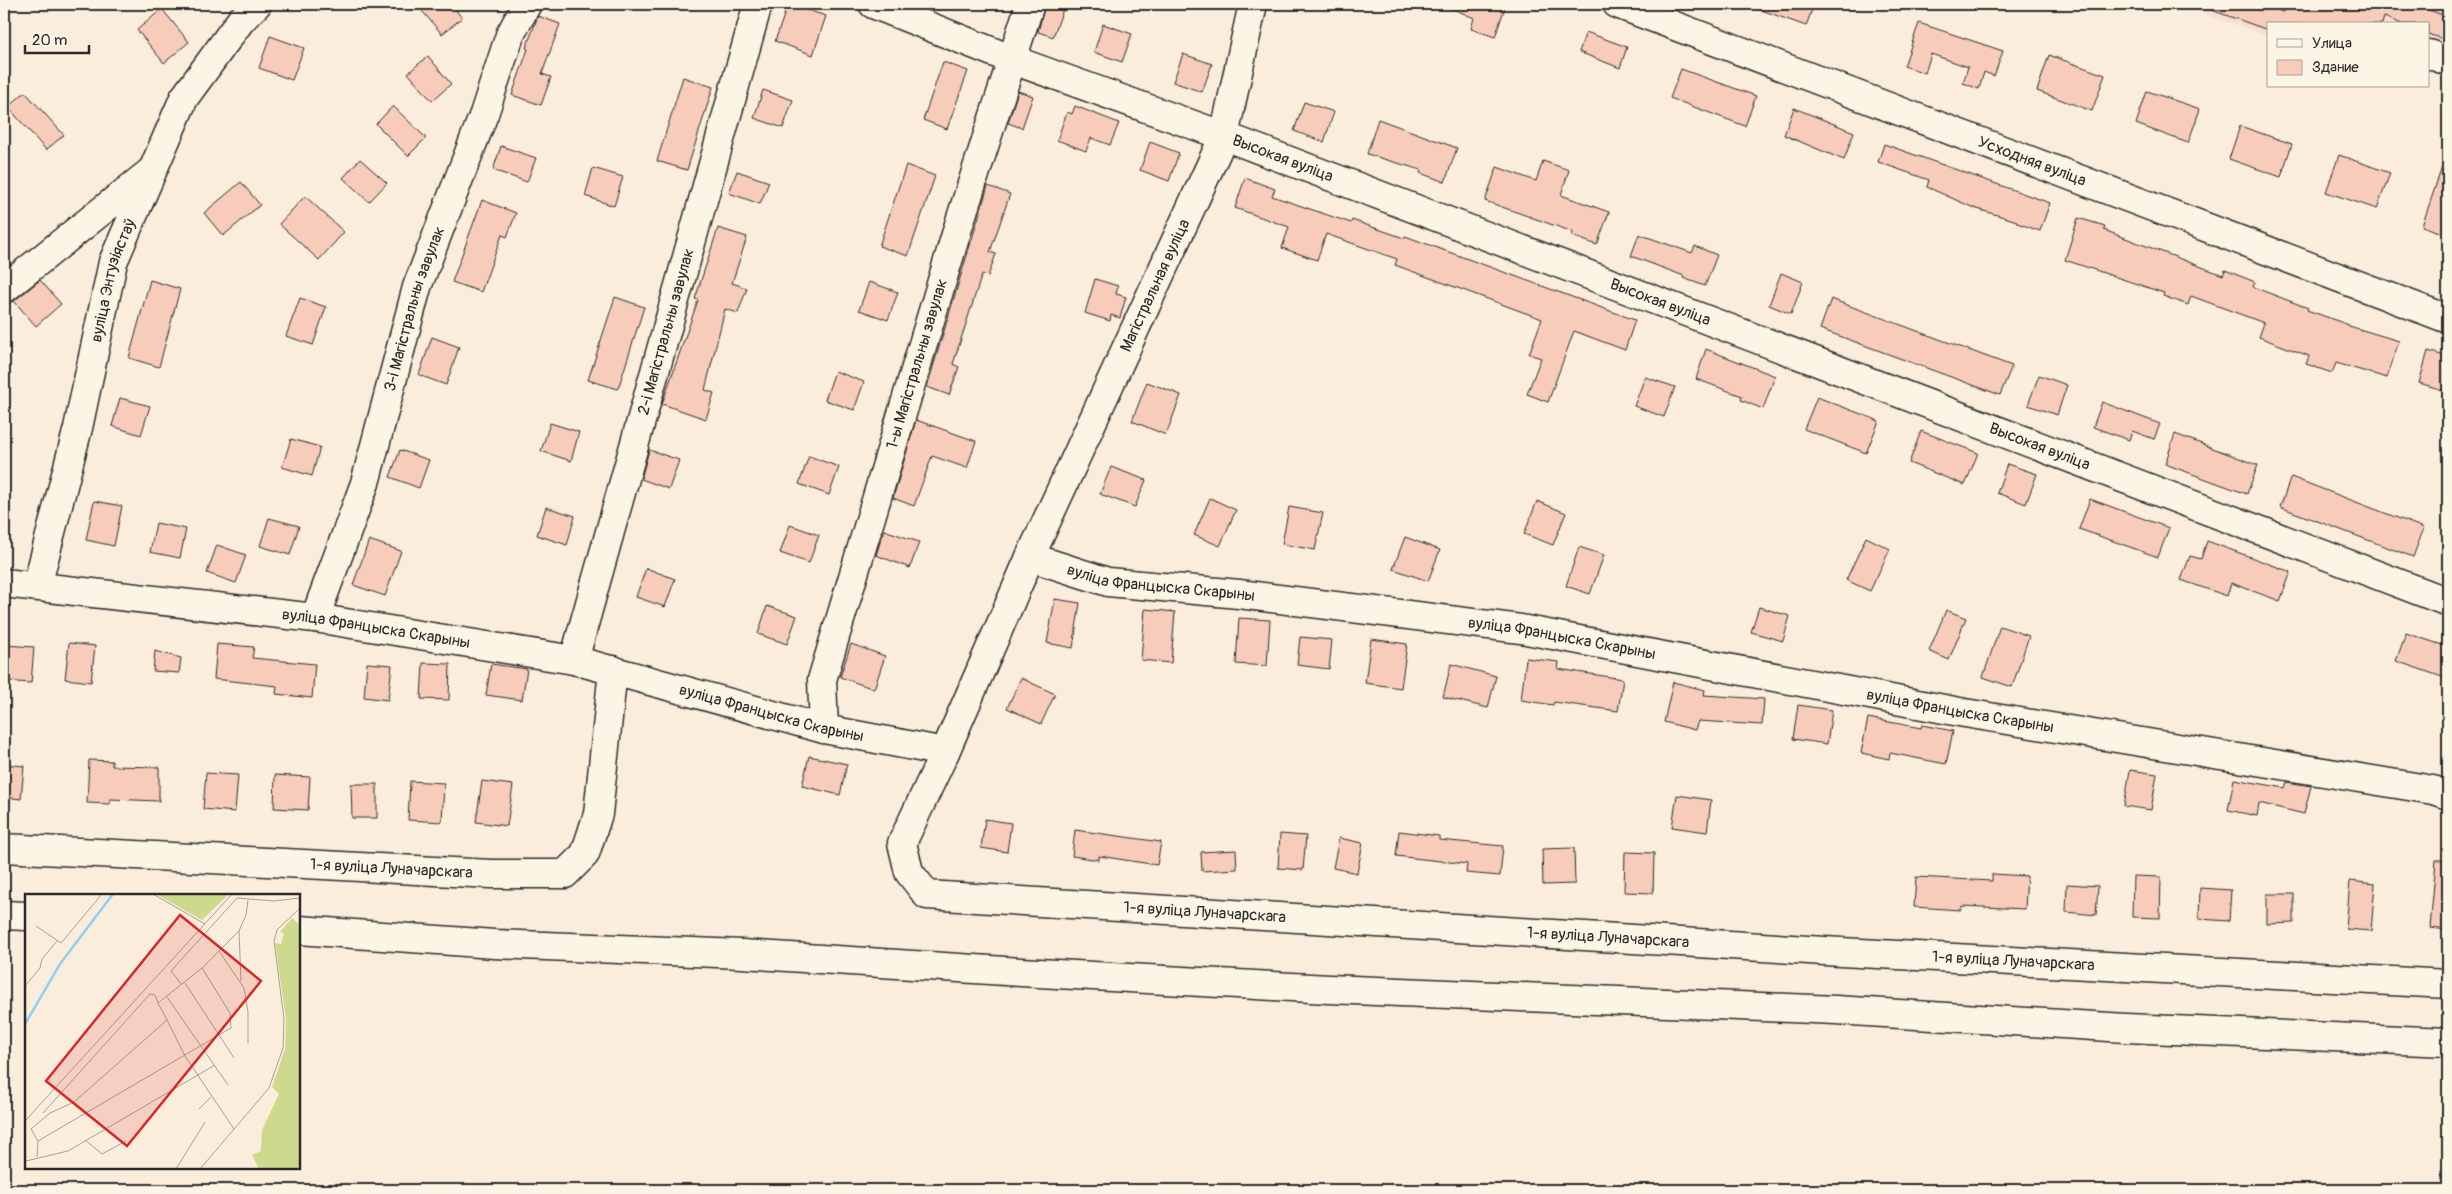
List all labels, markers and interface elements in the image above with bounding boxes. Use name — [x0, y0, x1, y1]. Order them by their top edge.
scale bar — [25, 22, 89, 54]
legend — [2267, 22, 2430, 88]
text: 20 m — [32, 31, 67, 50]
text: Улица — [2312, 34, 2352, 53]
text: Здание — [2312, 58, 2359, 77]
street label: Высокая вуліца — [1230, 130, 1336, 187]
street label: Усходняя вуліца — [1975, 132, 2089, 191]
street label: вуліца Энтузіястаў — [86, 216, 140, 344]
street label: Магістральная вуліца — [1116, 216, 1194, 355]
street label: 3-і Магістральны завулак — [380, 224, 450, 394]
street label: 2-і Магістральны завулак — [633, 246, 699, 417]
street label: Высокая вуліца — [1607, 274, 1714, 330]
street label: 1-ы Магістральны завулак — [882, 277, 952, 451]
street label: Высокая вуліца — [1987, 418, 2093, 475]
street label: вуліца Францыска Скарыны — [1064, 559, 1256, 606]
street label: вуліца Францыска Скарыны — [281, 604, 472, 653]
street label: вуліца Францыска Скарыны — [1467, 613, 1657, 664]
street label: вуліца Францыска Скарыны — [677, 680, 866, 746]
street label: вуліца Францыска Скарыны — [1865, 685, 2055, 737]
street label: 1-я вуліца Луначарскага — [310, 854, 473, 883]
inset map — [25, 894, 300, 1169]
street label: 1-я вуліца Луначарскага — [1123, 897, 1287, 927]
street label: 1-я вуліца Луначарскага — [1526, 922, 1690, 953]
street label: 1-я вуліца Луначарскага — [1931, 947, 2095, 975]

